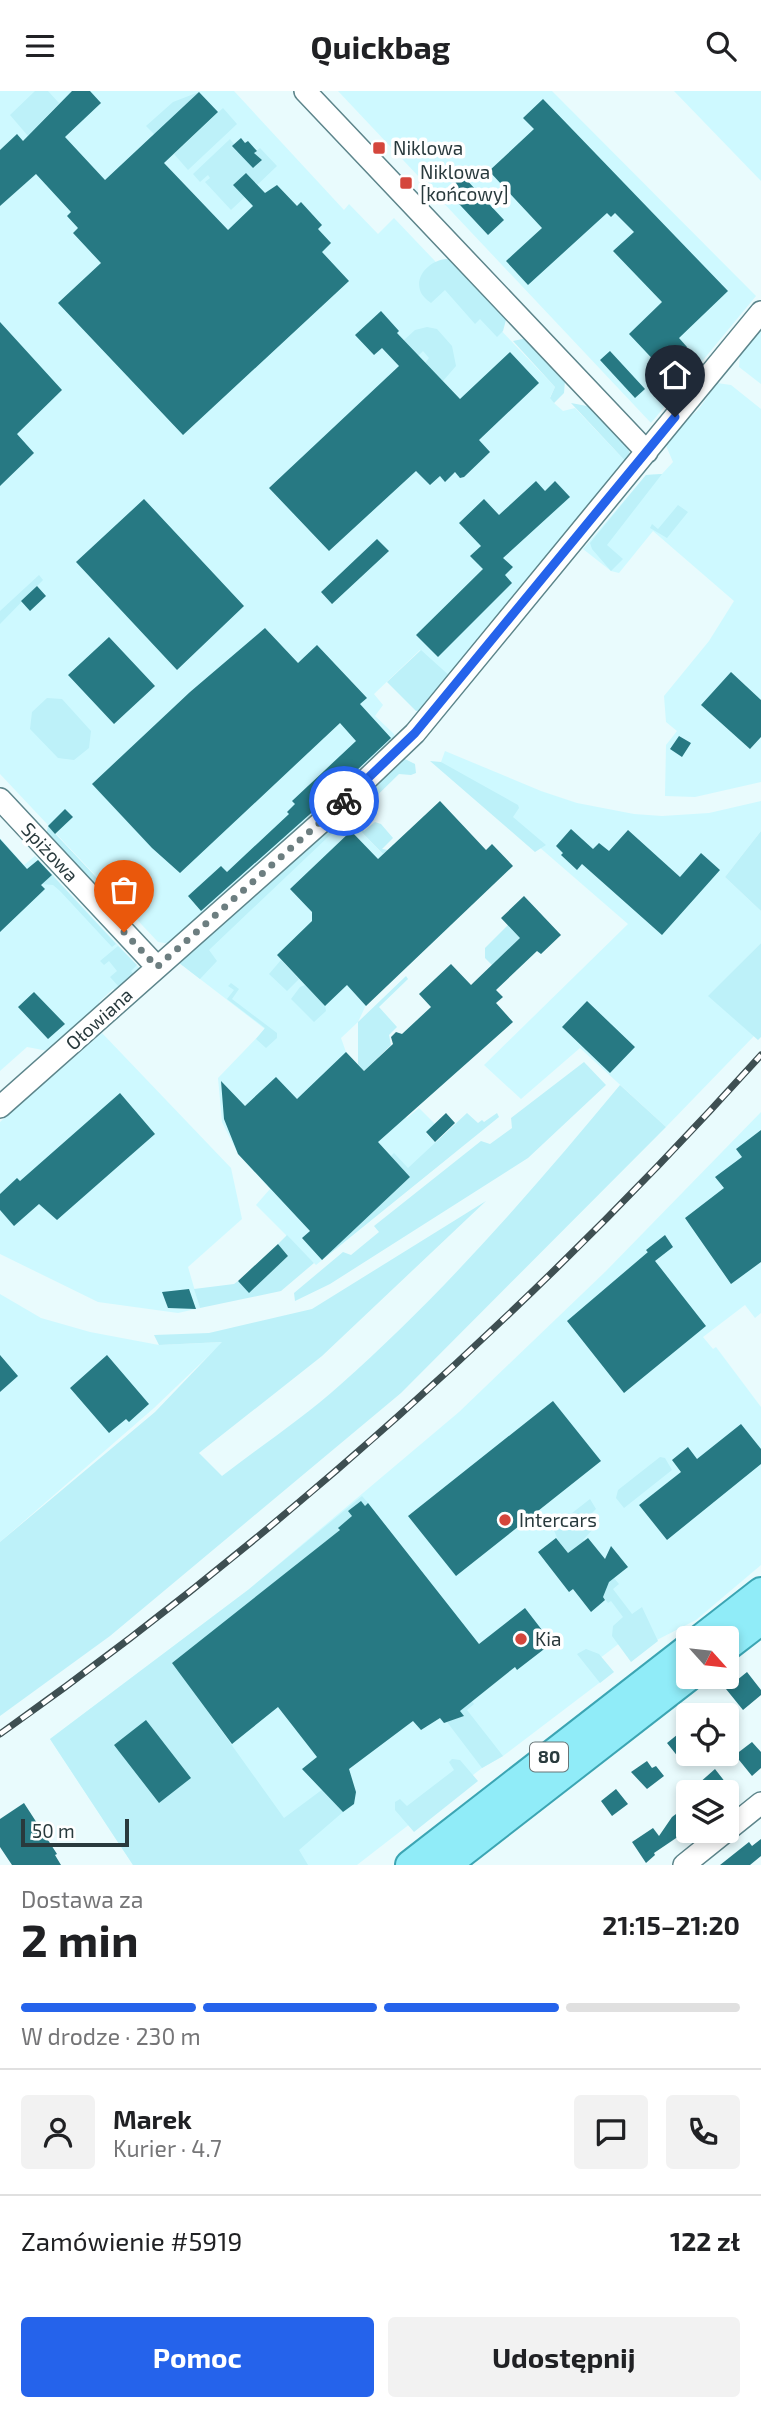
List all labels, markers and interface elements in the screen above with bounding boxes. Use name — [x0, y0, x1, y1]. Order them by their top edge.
icon: menu — [21, 27, 59, 65]
text: Quickbag — [311, 27, 450, 65]
icon: search — [702, 27, 740, 65]
place label: Niklowa — [393, 136, 463, 159]
marker: Niklowa — [371, 140, 387, 156]
place label: Niklowa [końcowy] — [420, 160, 509, 205]
marker: Niklowa [końcowy] — [398, 175, 414, 191]
pin — [645, 345, 705, 417]
icon: home — [656, 356, 694, 394]
courier — [309, 766, 379, 836]
icon: bike — [325, 782, 363, 820]
street label: Spiżowa — [17, 817, 84, 886]
pin — [94, 860, 154, 932]
icon: bag — [105, 871, 143, 909]
street label: Ołowiana — [61, 983, 137, 1055]
place label: Intercars — [519, 1508, 597, 1531]
marker: Intercars — [497, 1512, 513, 1528]
north arrow — [676, 1626, 738, 1689]
map controls — [676, 1626, 739, 1843]
place label: Kia — [535, 1627, 561, 1650]
marker: Kia — [513, 1631, 529, 1647]
button: locate — [676, 1703, 739, 1766]
road number: 80 — [530, 1743, 568, 1771]
button: layers — [676, 1780, 739, 1843]
scale bar — [21, 1816, 130, 1848]
text: 50 m — [32, 1819, 75, 1842]
text: Dostawa za — [21, 1885, 143, 1913]
text: 21:15–21:20 — [602, 1909, 740, 1940]
text: 2 min — [21, 1911, 139, 1966]
text: W drodze · 230 m — [21, 2022, 201, 2050]
button: person — [21, 2095, 95, 2169]
button: chat — [574, 2095, 648, 2169]
button: phone — [666, 2095, 740, 2169]
text: Marek — [113, 2103, 192, 2134]
text: Kurier · 4.7 — [113, 2134, 222, 2162]
text: Zamówienie #5919 — [21, 2225, 242, 2256]
text: 122 zł — [670, 2225, 740, 2256]
button: Pomoc — [21, 2317, 374, 2397]
button: Udostępnij — [388, 2317, 740, 2397]

